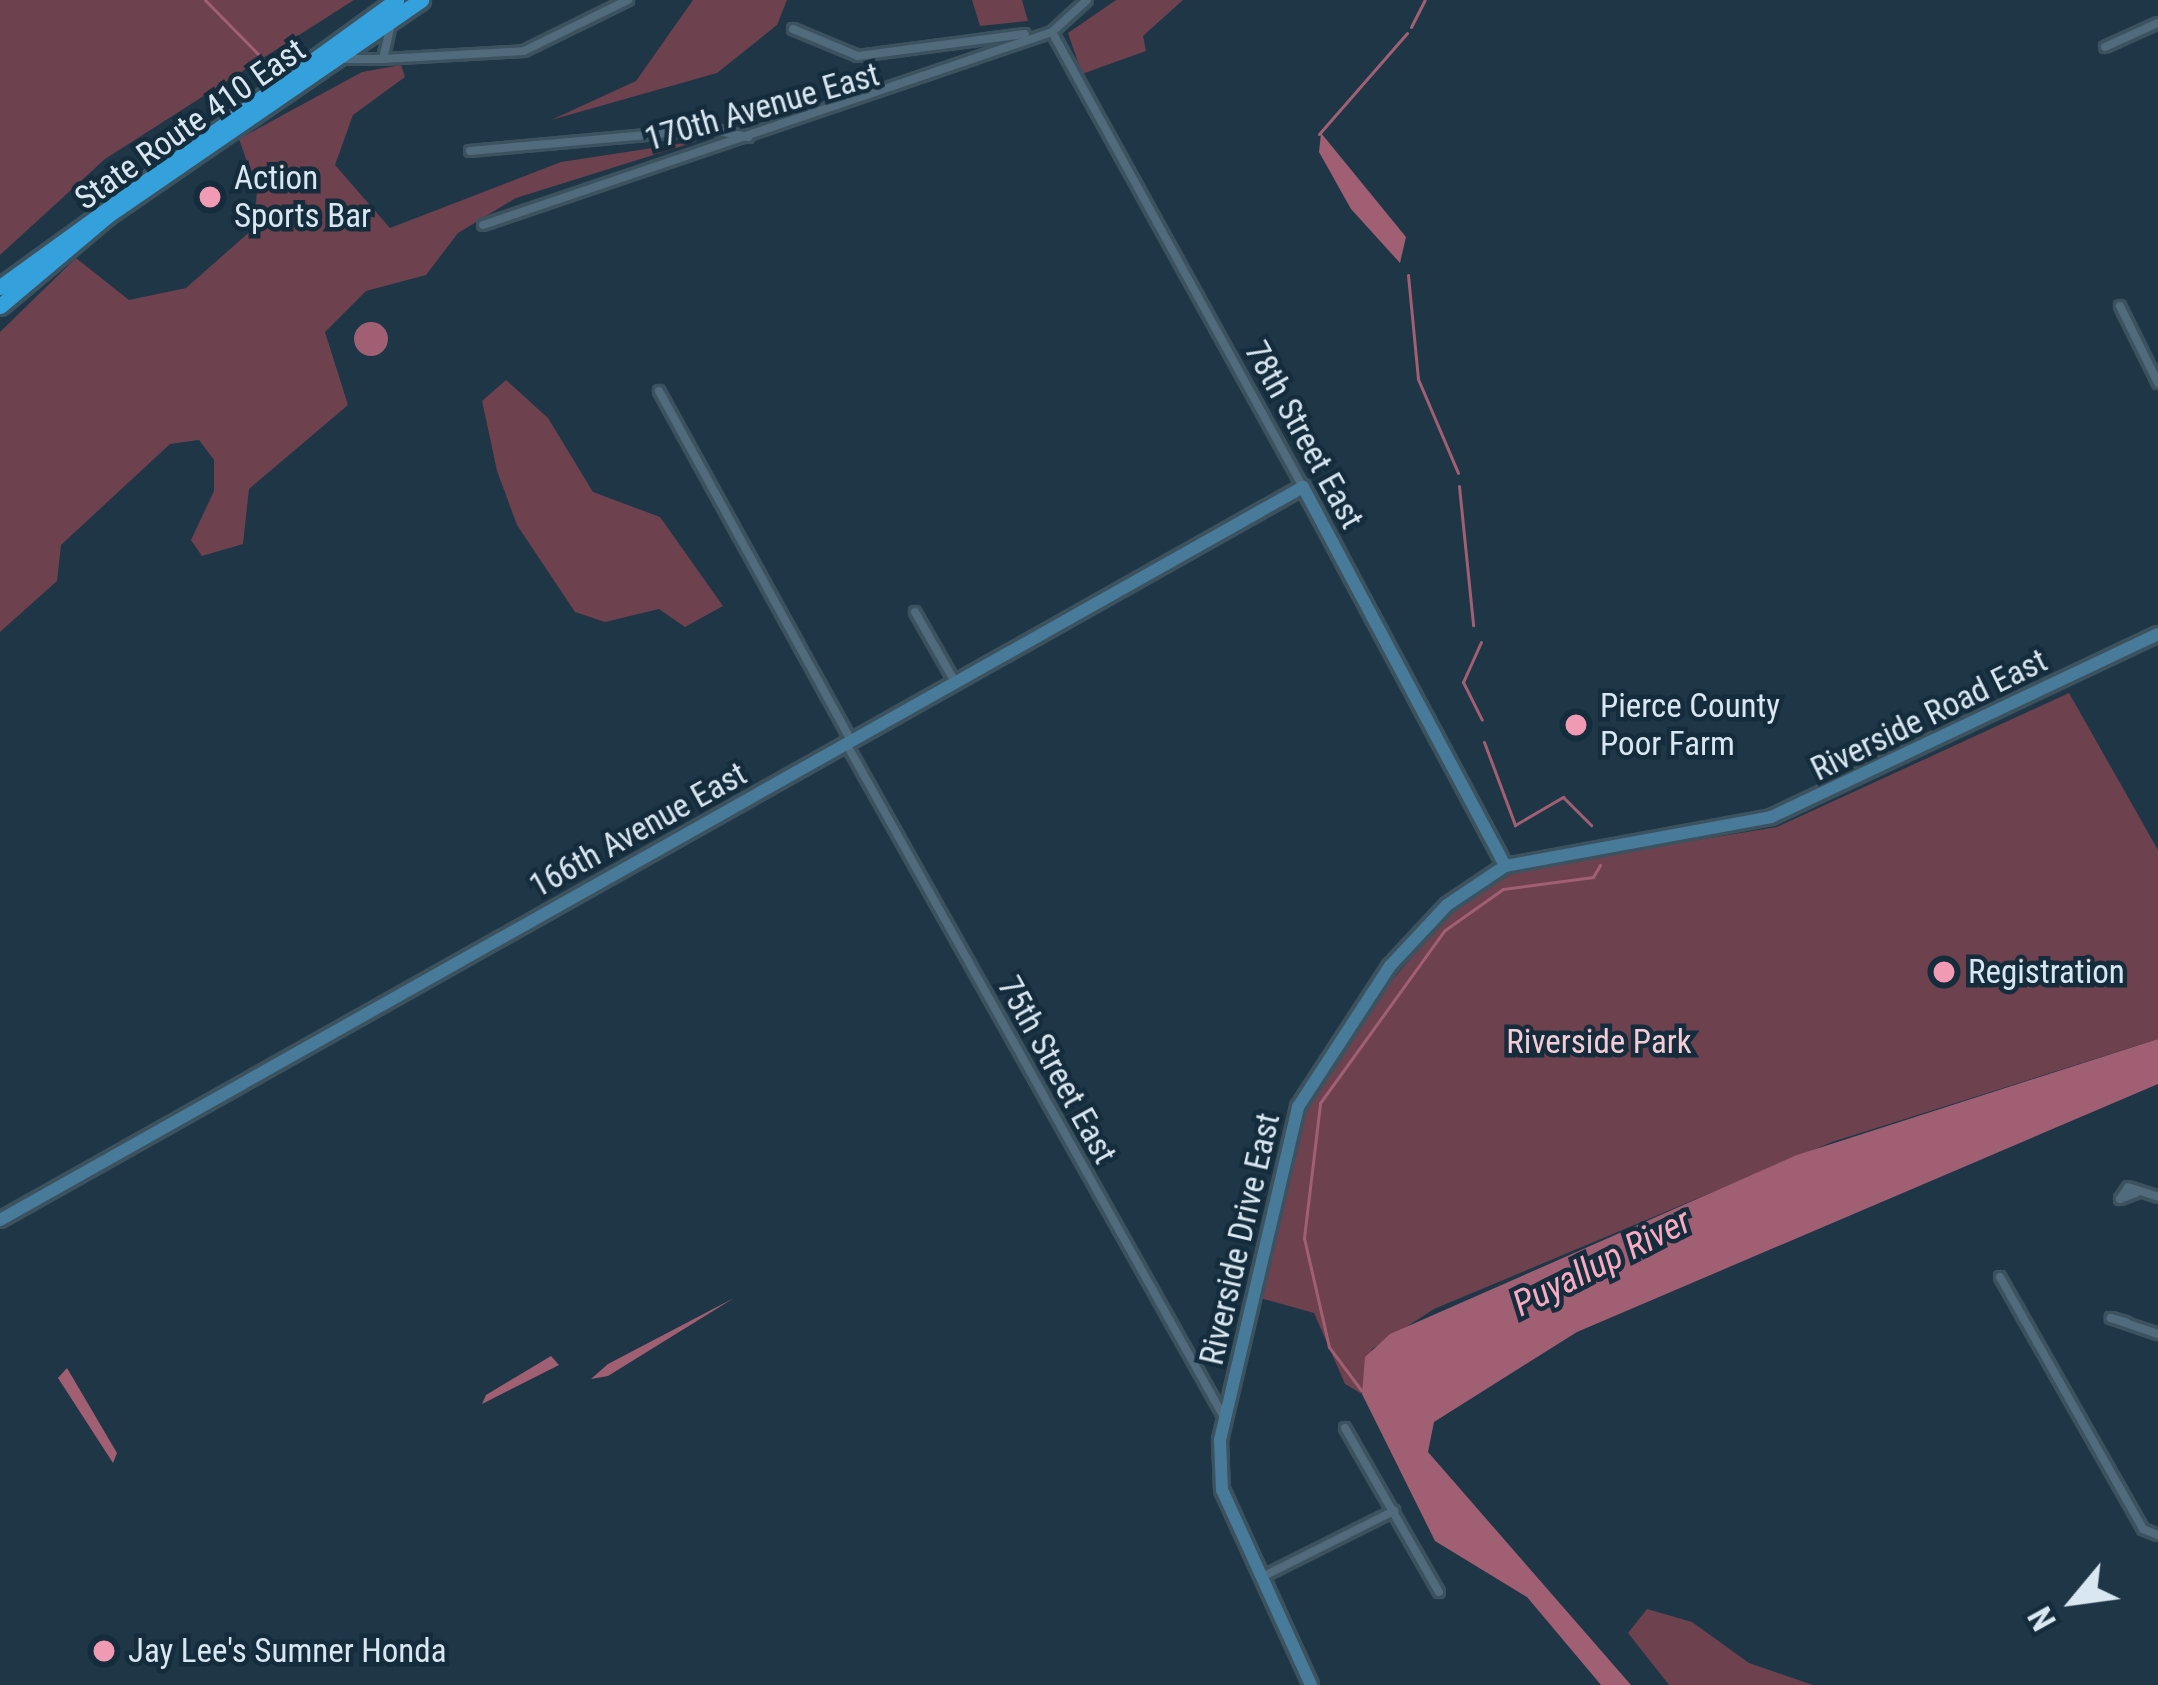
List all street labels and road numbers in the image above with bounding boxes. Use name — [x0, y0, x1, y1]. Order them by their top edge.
street label: State Route 410 East — [67, 30, 313, 218]
street label: 170th Avenue East — [640, 55, 884, 159]
street label: 78th Street East — [1236, 335, 1372, 535]
street label: Riverside Road East — [1805, 641, 2053, 789]
street label: 166th Avenue East — [523, 754, 753, 906]
street label: 75th Street East — [989, 970, 1125, 1170]
street label: Riverside Drive East — [1192, 1109, 1288, 1369]

